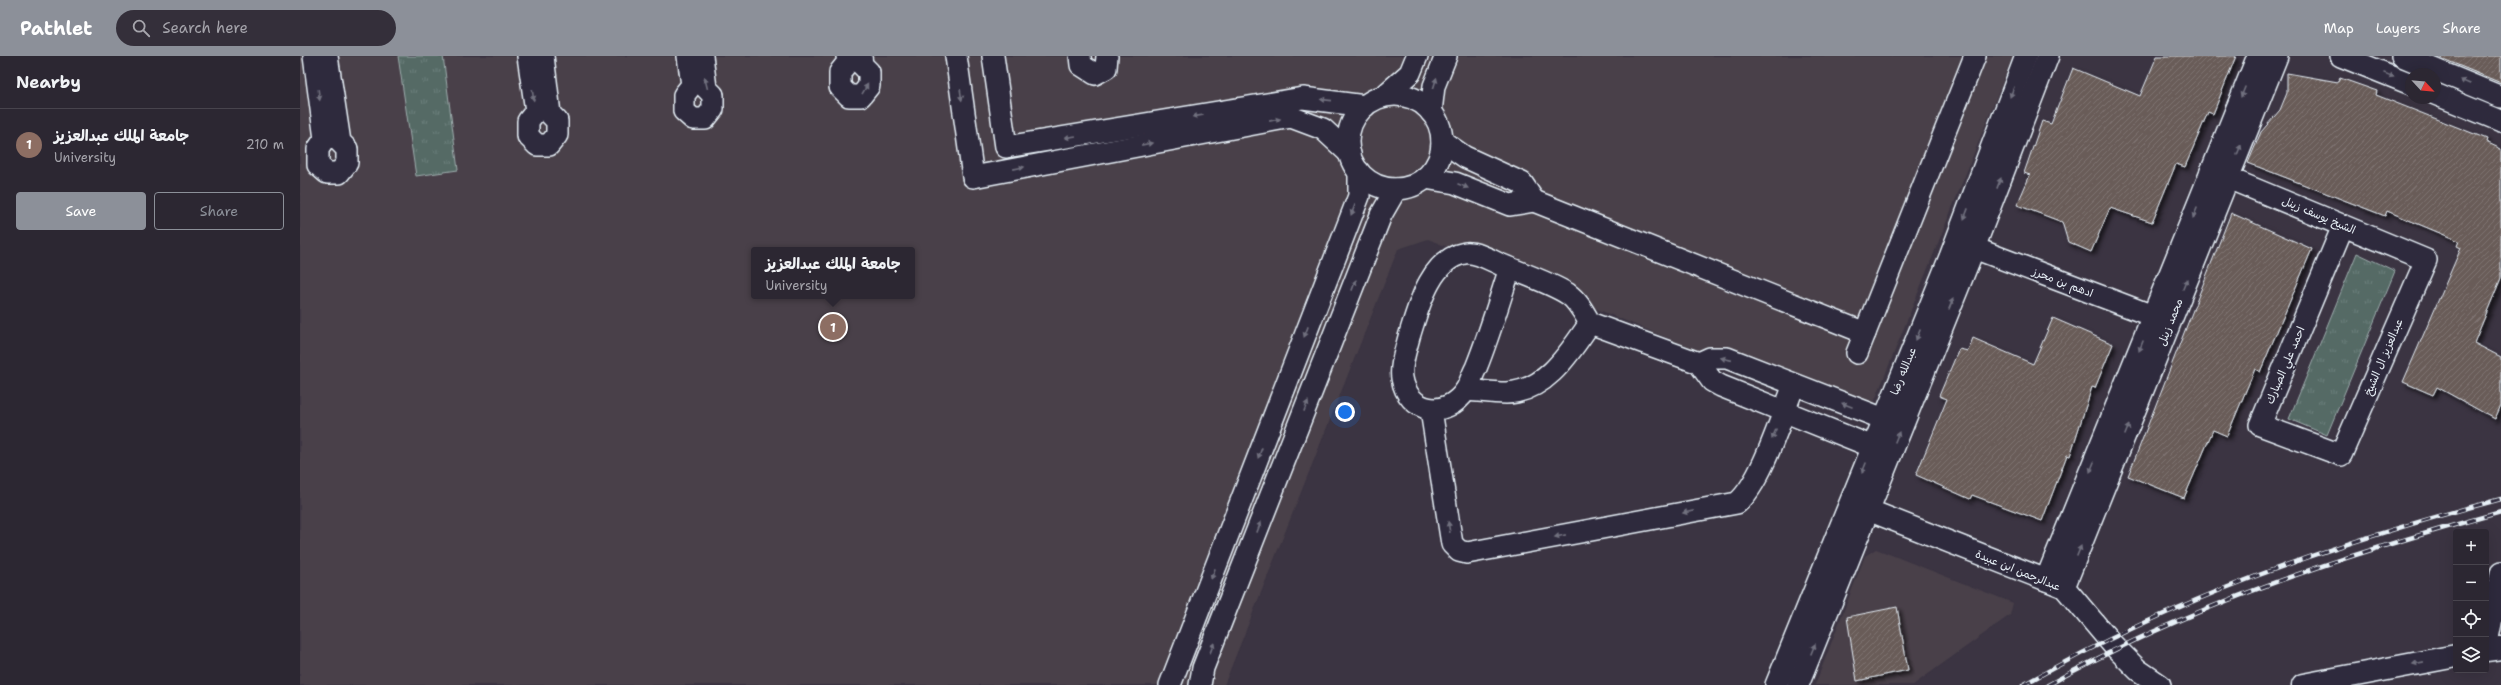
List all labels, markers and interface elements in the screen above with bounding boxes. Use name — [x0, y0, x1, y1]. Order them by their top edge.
search box — [116, 10, 396, 46]
text: Pathlet — [20, 16, 92, 41]
icon: search — [130, 17, 152, 39]
text: Search here — [162, 18, 248, 38]
text: Map — [2324, 19, 2354, 37]
text: Layers — [2376, 19, 2420, 37]
text: Share — [2442, 19, 2481, 37]
north arrow — [2405, 68, 2441, 104]
text: Nearby — [16, 71, 81, 93]
one-way arrow — [2384, 73, 2396, 79]
one-way arrow — [703, 77, 709, 89]
one-way arrow — [1433, 77, 1439, 89]
one-way arrow — [2459, 79, 2471, 86]
one-way arrow — [862, 83, 869, 95]
one-way arrow — [2009, 87, 2015, 99]
one-way arrow — [2240, 87, 2246, 99]
one-way arrow — [316, 89, 322, 101]
one-way arrow — [530, 89, 536, 101]
one-way arrow — [958, 89, 964, 101]
one-way arrow — [1320, 97, 1333, 103]
one-way arrow — [1192, 113, 1204, 119]
one-way arrow — [1268, 117, 1281, 123]
text: جامعة الملك عبدالعزيز — [54, 126, 189, 146]
one-way arrow — [1064, 134, 1076, 140]
text: 1 — [26, 136, 32, 153]
text: 210 m — [246, 136, 284, 153]
one-way arrow — [1141, 141, 1153, 147]
one-way arrow — [2236, 144, 2242, 155]
text: University — [54, 149, 116, 166]
one-way arrow — [1013, 165, 1025, 171]
one-way arrow — [1997, 176, 2003, 188]
one-way arrow — [1457, 184, 1469, 190]
button: Save — [16, 192, 146, 230]
button: Share — [154, 192, 284, 230]
street label: الشيخ يوسف زينل — [2280, 193, 2358, 238]
one-way arrow — [1350, 205, 1356, 217]
one-way arrow — [2191, 207, 2197, 219]
one-way arrow — [1963, 208, 1969, 220]
popup — [751, 247, 915, 299]
text: جامعة الملك عبدالعزيز — [765, 254, 901, 274]
street label: ادهم بن محرز — [2029, 264, 2095, 302]
text: University — [765, 277, 828, 294]
one-way arrow — [2183, 277, 2189, 289]
one-way arrow — [1351, 278, 1357, 290]
street label: محمد زينل — [2154, 296, 2187, 348]
one-way arrow — [1949, 297, 1955, 309]
pin: 1 — [820, 312, 846, 342]
street label: عبدالعزيز ال الشيخ — [2361, 316, 2406, 398]
street label: احمد علي الصبارك — [2262, 324, 2311, 407]
one-way arrow — [1303, 326, 1309, 338]
one-way arrow — [1915, 329, 1921, 340]
one-way arrow — [2137, 341, 2143, 353]
street label: عبدالله رضا — [1887, 345, 1920, 397]
one-way arrow — [1720, 355, 1732, 361]
one-way arrow — [1304, 399, 1310, 411]
your location — [1335, 402, 1355, 422]
one-way arrow — [1841, 402, 1853, 408]
one-way arrow — [2124, 424, 2130, 436]
one-way arrow — [1771, 428, 1777, 439]
one-way arrow — [1895, 431, 1901, 443]
one-way arrow — [1256, 447, 1262, 459]
one-way arrow — [2089, 461, 2095, 472]
one-way arrow — [1860, 463, 1866, 475]
one-way arrow — [1682, 510, 1694, 516]
one-way arrow — [1256, 521, 1262, 532]
one-way arrow — [1446, 521, 1452, 533]
map controls — [2453, 529, 2489, 673]
button: + — [2453, 529, 2489, 565]
one-way arrow — [1554, 534, 1566, 540]
one-way arrow — [2076, 545, 2082, 557]
street label: عبدالرحمن ابن عبيدة — [1973, 547, 2063, 594]
button: − — [2453, 565, 2489, 601]
one-way arrow — [1210, 569, 1216, 581]
button: locate — [2453, 601, 2489, 637]
button: layers — [2453, 637, 2489, 673]
one-way arrow — [1209, 641, 1215, 653]
one-way arrow — [1810, 642, 1816, 654]
one-way arrow — [2412, 661, 2424, 667]

